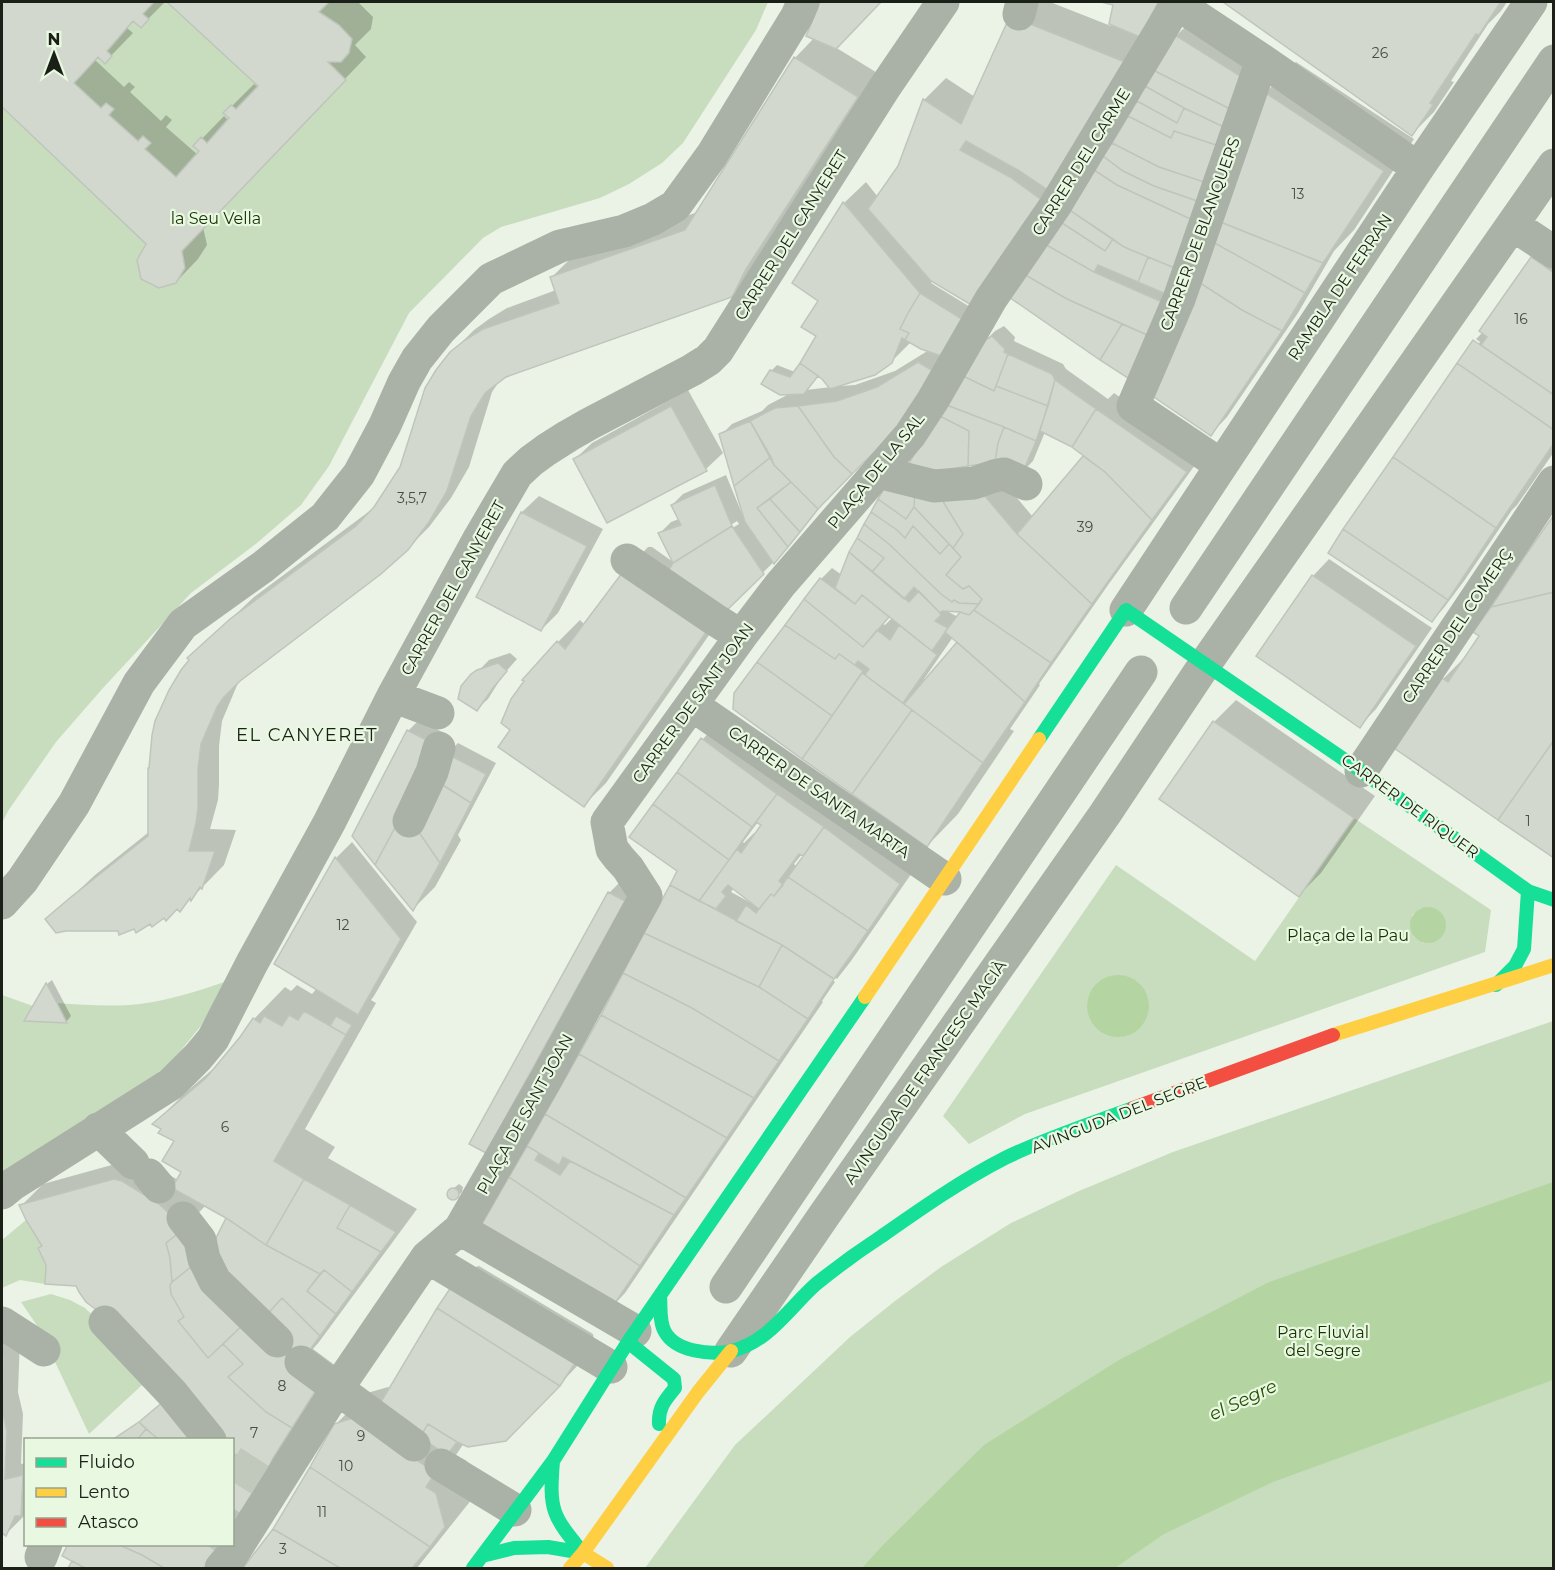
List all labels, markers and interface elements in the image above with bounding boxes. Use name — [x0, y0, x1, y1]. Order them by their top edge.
north arrow — [24, 24, 84, 84]
text: N — [48, 30, 60, 49]
house number: 26 — [1372, 44, 1389, 62]
street label: CARRER DEL CARME — [1028, 85, 1134, 239]
street label: CARRER DE BLANQUERS — [1156, 135, 1244, 333]
street label: CARRER DEL CANYERET — [731, 146, 852, 324]
house number: 13 — [1292, 185, 1305, 203]
park label: la Seu Vella — [171, 209, 261, 228]
street label: RAMBLA DE FERRAN — [1284, 210, 1396, 364]
house number: 16 — [1514, 310, 1528, 328]
street label: PLAÇA DE LA SAL — [824, 409, 929, 532]
house number: 3,5,7 — [397, 489, 427, 507]
street label: CARRER DEL CANYERET — [397, 497, 509, 679]
house number: 39 — [1077, 518, 1093, 536]
street label: CARRER DEL COMERÇ — [1398, 545, 1516, 707]
street label: CARRER DE SANT JOAN — [628, 619, 758, 787]
street label: CARRER DE SANTA MARTA — [725, 722, 914, 862]
district label: EL CANYERET — [236, 724, 378, 746]
street label: CARRER DE RIQUER — [1338, 750, 1482, 862]
house number: 1 — [1525, 812, 1531, 830]
house number: 12 — [336, 916, 350, 934]
park label: Plaça de la Pau — [1287, 926, 1409, 945]
street label: AVINGUDA DE FRANCESC MACIÀ — [840, 956, 1010, 1188]
street label: PLAÇA DE SANT JOAN — [473, 1031, 577, 1197]
street label: AVINGUDA DEL SEGRE — [1029, 1073, 1209, 1157]
house number: 6 — [221, 1118, 230, 1136]
park label: Parc Fluvial del Segre — [1277, 1323, 1369, 1360]
water label: el Segre — [1205, 1375, 1281, 1425]
house number: 8 — [278, 1377, 287, 1395]
house number: 7 — [250, 1424, 258, 1442]
house number: 9 — [357, 1427, 365, 1445]
legend — [24, 1438, 234, 1546]
text: Fluido — [78, 1451, 135, 1473]
house number: 10 — [339, 1457, 353, 1475]
text: Lento — [78, 1481, 130, 1503]
house number: 11 — [317, 1503, 327, 1521]
text: Atasco — [78, 1511, 138, 1533]
house number: 3 — [279, 1540, 287, 1558]

